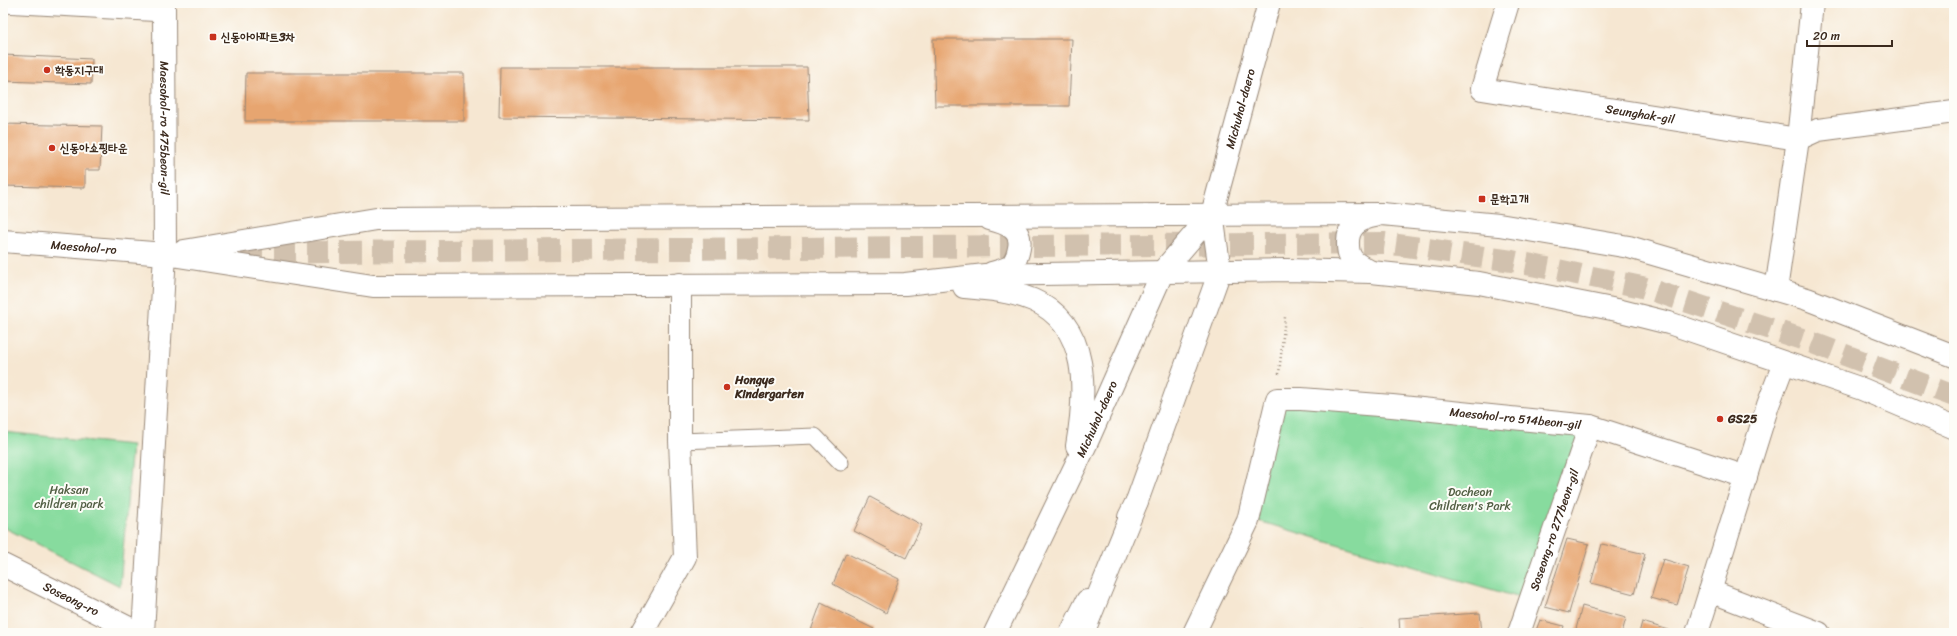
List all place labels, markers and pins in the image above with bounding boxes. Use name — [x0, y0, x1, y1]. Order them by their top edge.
place label: 신동아아파트3차 — [221, 26, 296, 48]
marker: 신동아아파트3차 — [208, 32, 218, 42]
place label: 학동지구대 — [54, 59, 104, 81]
marker: 학동지구대 — [42, 65, 52, 75]
place label: 신동아쇼핑타운 — [60, 137, 128, 159]
marker: 신동아쇼핑타운 — [47, 143, 57, 153]
place label: 문학고개 — [1490, 188, 1529, 210]
marker: 문학고개 — [1477, 194, 1487, 204]
place label: Hongye Kindergarten — [734, 369, 804, 405]
marker: Hongye Kindergarten — [722, 382, 732, 392]
place label: GS25 — [1727, 408, 1758, 430]
marker: GS25 — [1715, 414, 1725, 424]

